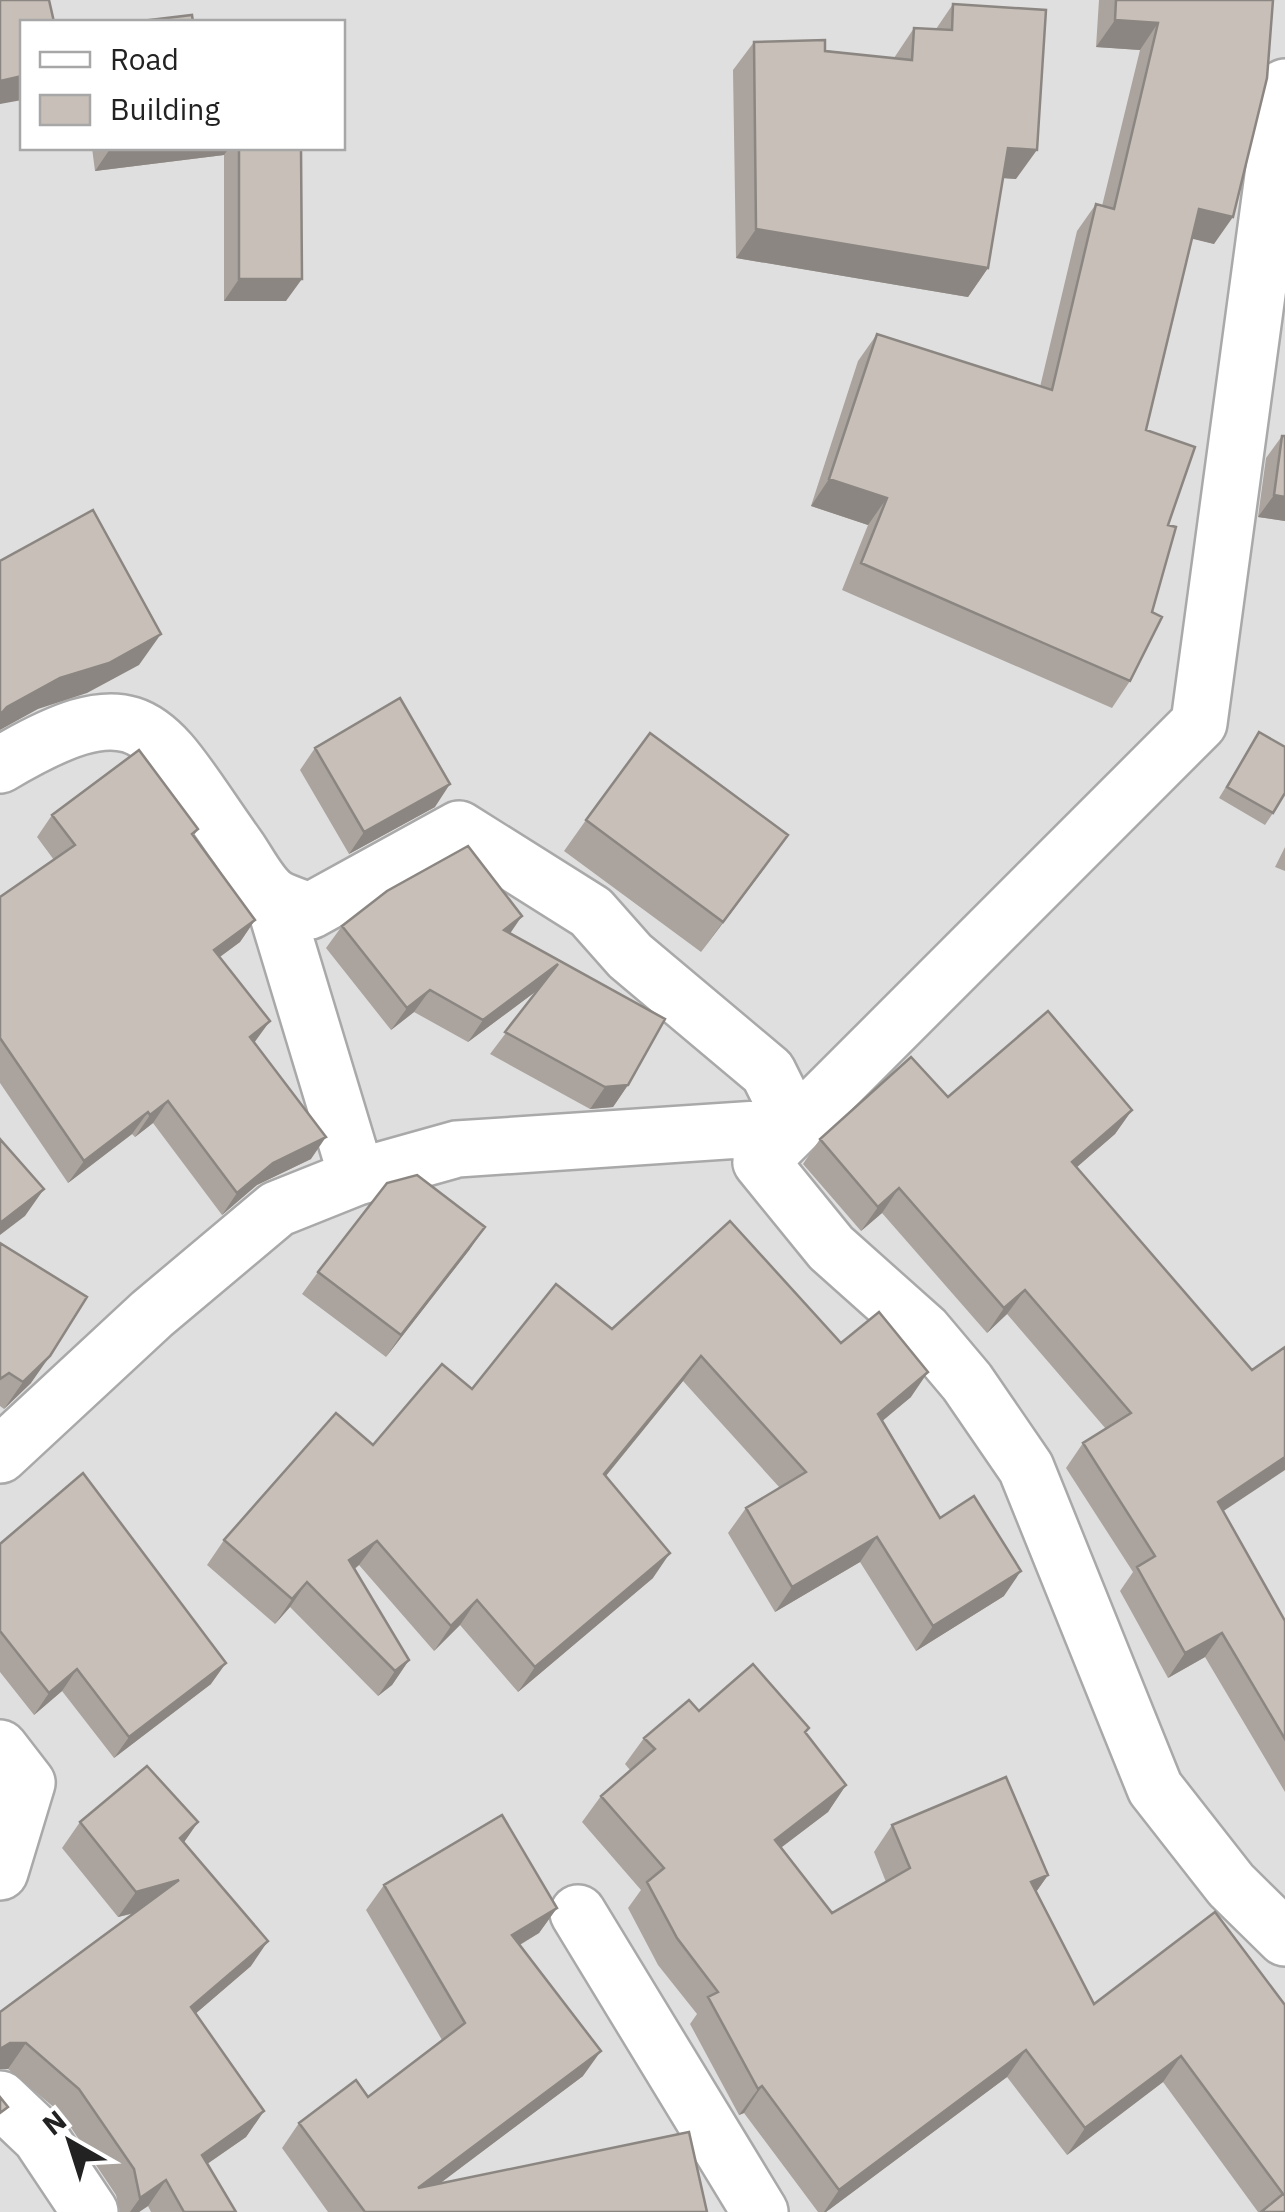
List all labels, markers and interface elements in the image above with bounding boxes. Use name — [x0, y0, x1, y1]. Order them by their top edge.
legend — [20, 20, 345, 150]
text: Road — [110, 39, 179, 78]
text: Building — [110, 89, 220, 128]
north arrow — [20, 2092, 120, 2192]
text: N — [34, 2101, 73, 2143]

